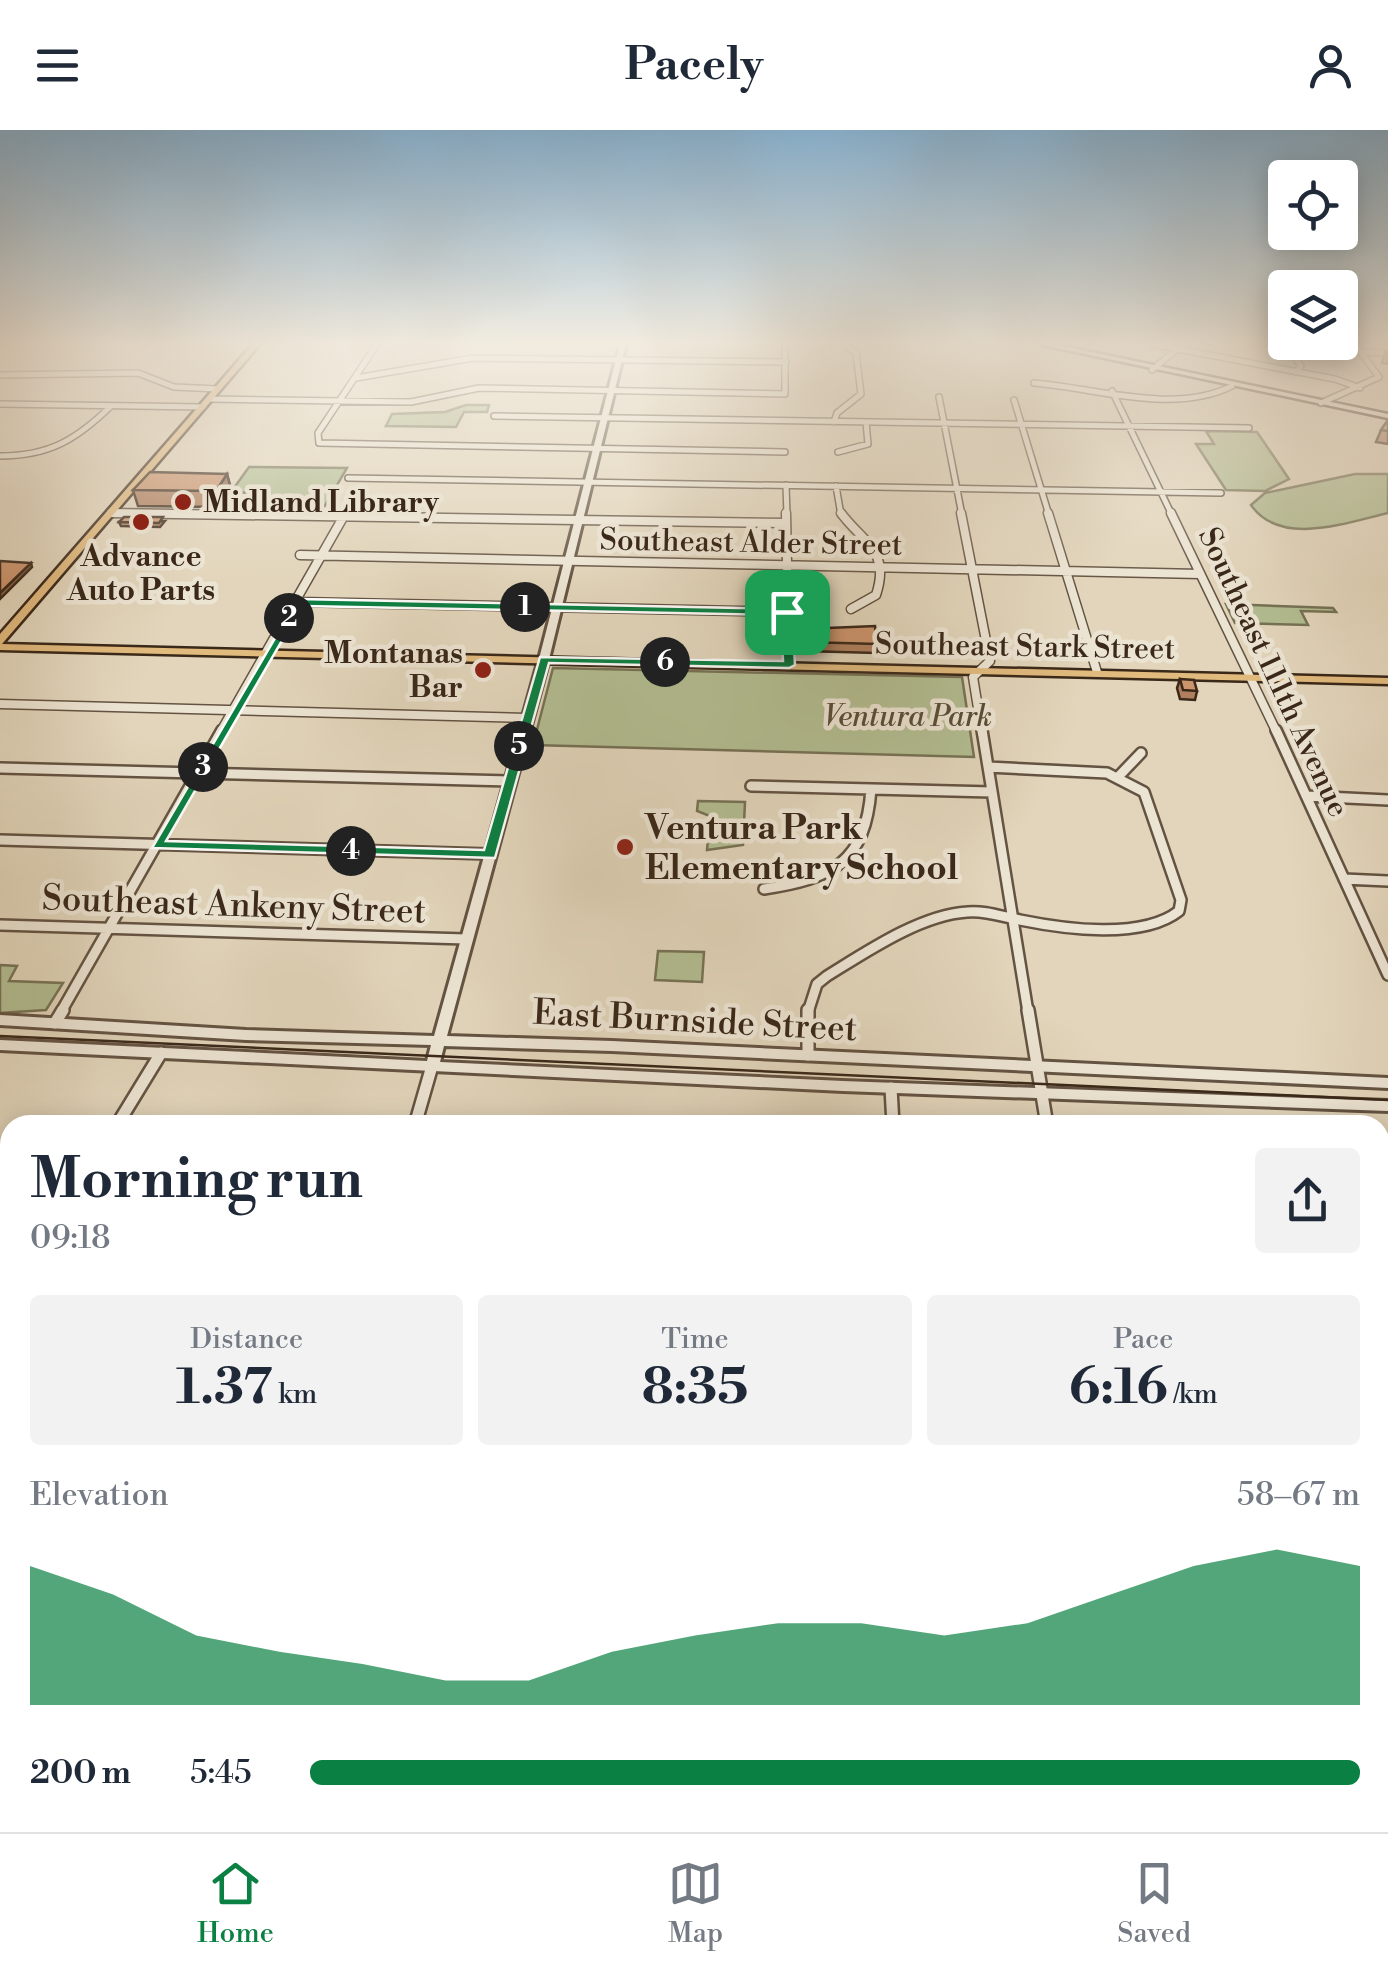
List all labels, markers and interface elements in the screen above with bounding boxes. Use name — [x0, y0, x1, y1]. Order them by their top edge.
text: Pacely — [625, 37, 763, 94]
icon: menu — [30, 38, 85, 93]
icon: person — [1303, 38, 1358, 93]
map controls — [1268, 160, 1358, 360]
button: locate — [1268, 160, 1358, 250]
button: layers — [1268, 270, 1358, 360]
place label: Midland Library — [203, 484, 440, 522]
marker: Midland Library — [172, 491, 194, 513]
marker: Advance Auto Parts — [130, 511, 152, 533]
street label: Southeast Alder Street — [599, 521, 903, 565]
street label: Southeast 111th Avenue — [1189, 522, 1357, 823]
place label: Advance Auto Parts — [66, 538, 215, 610]
pin — [745, 570, 830, 655]
pin: 1 — [500, 582, 550, 632]
icon: arrive — [760, 585, 815, 640]
text: 1 — [518, 589, 532, 624]
pin: 2 — [264, 593, 314, 643]
text: 2 — [280, 600, 298, 635]
street label: Southeast Stark Street — [875, 625, 1176, 669]
place label: Montanas Bar — [324, 635, 463, 707]
pin: 6 — [640, 637, 690, 687]
text: 6 — [656, 644, 674, 679]
marker: Montanas Bar — [472, 659, 494, 681]
park label: Ventura Park — [824, 698, 992, 736]
pin: 5 — [494, 721, 544, 771]
text: 5 — [510, 728, 528, 763]
pin: 3 — [178, 742, 228, 792]
text: 3 — [195, 749, 211, 784]
place label: Ventura Park Elementary School — [644, 807, 958, 890]
pin: 4 — [326, 826, 376, 876]
text: 4 — [342, 833, 360, 868]
marker: Ventura Park Elementary School — [614, 836, 636, 858]
street label: Southeast Ankeny Street — [41, 877, 427, 934]
street label: East Burnside Street — [532, 992, 858, 1051]
text: Morning run — [30, 1146, 363, 1215]
button: share — [1255, 1148, 1360, 1253]
text: 09:18 — [30, 1218, 111, 1258]
text: Distance — [190, 1322, 303, 1357]
text: Time — [661, 1322, 729, 1357]
text: Pace — [1113, 1322, 1173, 1357]
text: 1.37 — [176, 1357, 272, 1419]
text: 8:35 — [642, 1357, 748, 1419]
text: 6:16 — [1069, 1357, 1168, 1419]
text: km — [272, 1377, 317, 1412]
text: /km — [1168, 1377, 1218, 1412]
text: Elevation — [30, 1475, 169, 1515]
text: 58–67 m — [1237, 1475, 1360, 1515]
text: 200 m — [30, 1753, 131, 1793]
text: 5:45 — [190, 1753, 252, 1793]
tab: Home — [197, 1856, 274, 1951]
tab: Map — [668, 1856, 723, 1951]
tab: Saved — [1117, 1856, 1191, 1951]

